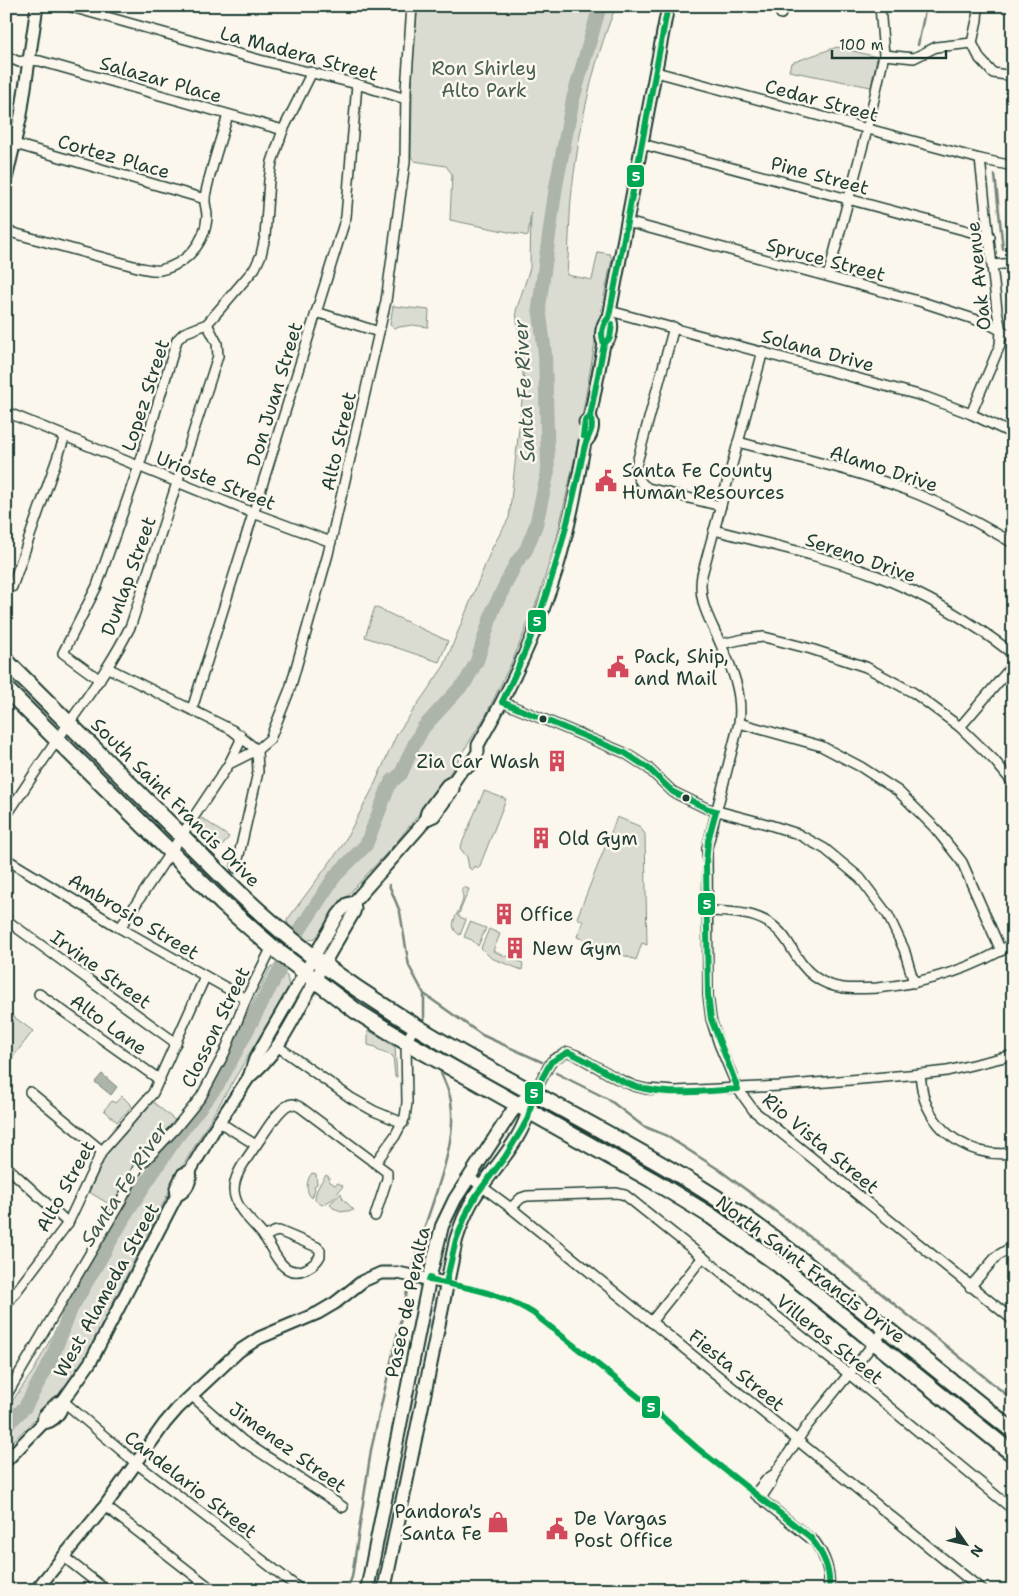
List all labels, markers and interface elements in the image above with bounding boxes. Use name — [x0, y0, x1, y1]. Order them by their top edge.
street label: La Madera Street — [217, 20, 381, 87]
scale bar — [832, 28, 945, 60]
text: 100 m — [839, 35, 884, 55]
street label: Salazar Place — [97, 50, 225, 109]
park label: Ron Shirley Alto Park — [432, 56, 536, 103]
street label: Cedar Street — [762, 73, 881, 128]
street label: Cortez Place — [55, 129, 173, 184]
street label: Pine Street — [768, 150, 872, 201]
line badge: 5 — [626, 164, 645, 188]
text: 5 — [632, 167, 641, 185]
street label: Oak Avenue — [960, 220, 997, 332]
street label: Spruce Street — [764, 232, 888, 287]
street label: Don Juan Street — [241, 319, 308, 469]
water label: Santa Fe River — [507, 319, 541, 463]
street label: Solana Drive — [759, 323, 877, 378]
street label: Lopez Street — [116, 336, 175, 454]
street label: Alto Street — [315, 389, 362, 493]
street label: Alamo Drive — [827, 439, 941, 498]
street label: Urioste Street — [152, 445, 279, 516]
place label: Santa Fe County Human Resources — [622, 458, 785, 505]
public building icon: Santa Fe County Human Resources — [593, 468, 619, 494]
street label: Dunlap Street — [95, 513, 162, 639]
street label: Sereno Drive — [802, 527, 919, 588]
line badge: 5 — [527, 609, 547, 633]
text: 5 — [533, 612, 542, 630]
place label: Pack, Ship, and Mail — [634, 644, 729, 691]
public building icon: Pack, Ship, and Mail — [605, 654, 631, 680]
street label: South Saint Francis Drive — [86, 712, 266, 892]
unlabelled marker — [538, 714, 548, 724]
building icon: Zia Car Wash — [544, 748, 570, 774]
place label: Zia Car Wash — [416, 749, 540, 774]
unlabelled marker — [681, 793, 691, 803]
building icon: Old Gym — [528, 825, 554, 851]
place label: Old Gym — [558, 826, 638, 851]
street label: Ambrosio Street — [64, 868, 204, 965]
line badge: 5 — [697, 892, 716, 916]
text: 5 — [703, 895, 712, 913]
building icon: Office — [491, 901, 517, 927]
place label: Office — [520, 902, 574, 927]
street label: Irvine Street — [45, 924, 156, 1014]
building icon: New Gym — [502, 935, 528, 961]
place label: New Gym — [532, 936, 621, 961]
street label: Closson Street — [175, 962, 256, 1092]
street label: Alto Lane — [65, 988, 152, 1061]
line badge: 5 — [524, 1081, 544, 1105]
text: 5 — [530, 1084, 539, 1102]
street label: Rio Vista Street — [757, 1087, 884, 1200]
water label: Santa Fe River — [74, 1117, 174, 1251]
street label: Alto Street — [30, 1136, 101, 1236]
street label: North Saint Francis Drive — [711, 1190, 911, 1349]
street label: West Alameda Street — [48, 1198, 165, 1382]
street label: Paseo de Peralta — [379, 1224, 436, 1380]
street label: Villeros Street — [771, 1289, 888, 1390]
street label: Fiesta Street — [683, 1324, 790, 1417]
line badge: 5 — [641, 1395, 661, 1419]
street label: Jimenez Street — [224, 1396, 351, 1498]
text: 5 — [647, 1398, 656, 1416]
street label: Candelario Street — [119, 1425, 262, 1544]
place label: Pandora's Santa Fe — [395, 1499, 482, 1546]
place label: De Vargas Post Office — [574, 1506, 673, 1553]
shop icon: Pandora's Santa Fe — [485, 1509, 511, 1535]
public building icon: De Vargas Post Office — [544, 1516, 570, 1542]
north arrow — [942, 1518, 992, 1568]
text: N — [966, 1542, 987, 1561]

